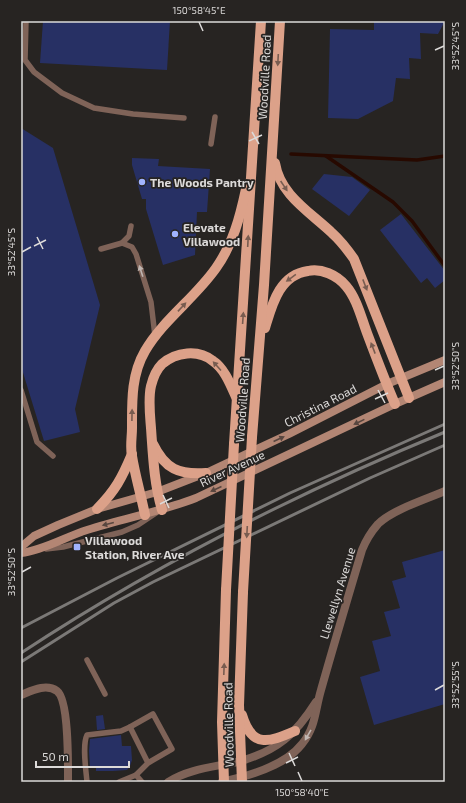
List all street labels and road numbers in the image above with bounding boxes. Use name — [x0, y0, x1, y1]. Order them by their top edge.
street label: Woodville Road — [255, 34, 273, 120]
street label: Woodville Road — [232, 357, 252, 443]
street label: Christina Road — [282, 381, 358, 429]
street label: River Avenue — [197, 447, 267, 489]
street label: Llewellyn Avenue — [316, 545, 358, 641]
street label: Woodville Road — [220, 682, 236, 768]

